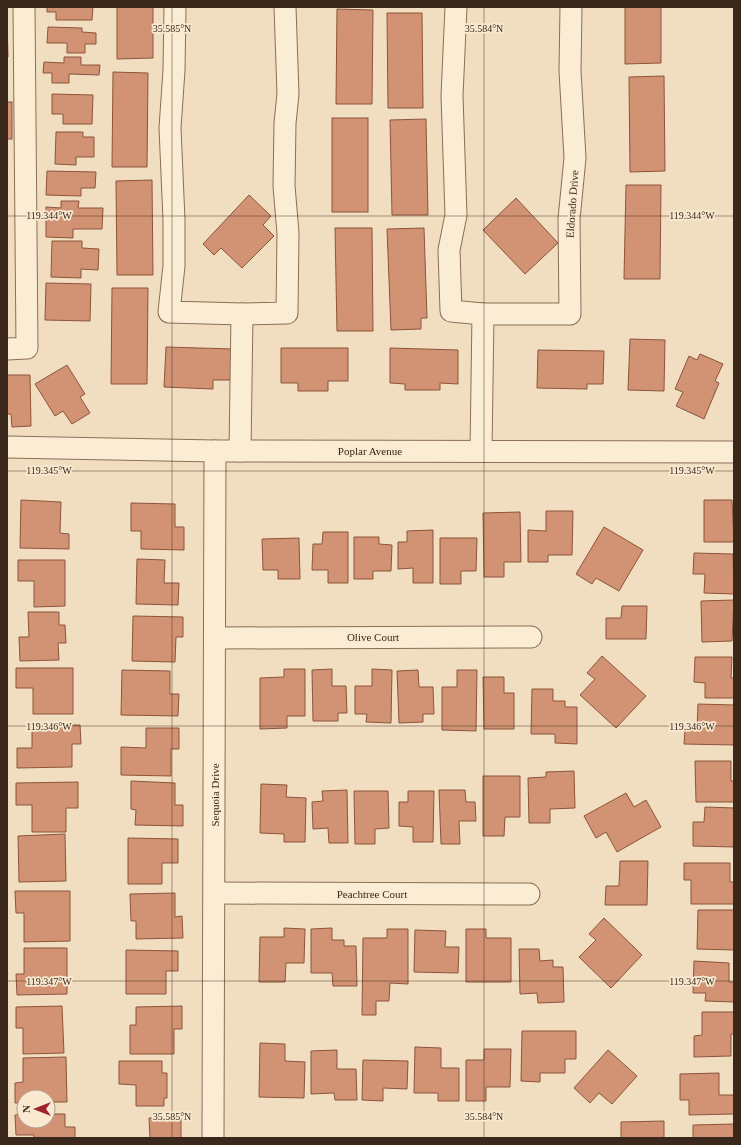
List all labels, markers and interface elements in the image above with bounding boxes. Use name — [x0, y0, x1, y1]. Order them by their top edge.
text: 35.585°N — [153, 23, 191, 34]
text: 35.584°N — [465, 23, 503, 34]
street label: Eldorado Drive — [564, 169, 580, 238]
text: 119.344°W — [26, 210, 72, 221]
text: 119.344°W — [669, 210, 715, 221]
street label: Poplar Avenue — [338, 445, 402, 457]
text: 119.345°W — [26, 465, 72, 476]
text: 119.345°W — [669, 465, 715, 476]
street label: Olive Court — [347, 631, 399, 643]
text: 119.346°W — [26, 721, 72, 732]
text: 119.346°W — [669, 721, 715, 732]
street label: Sequoia Drive — [209, 763, 221, 827]
street label: Peachtree Court — [337, 888, 407, 900]
text: 119.347°W — [26, 976, 72, 987]
text: 119.347°W — [669, 976, 715, 987]
north arrow — [16, 1089, 56, 1129]
text: N — [20, 1105, 32, 1113]
text: 35.585°N — [153, 1111, 191, 1122]
text: 35.584°N — [465, 1111, 503, 1122]

